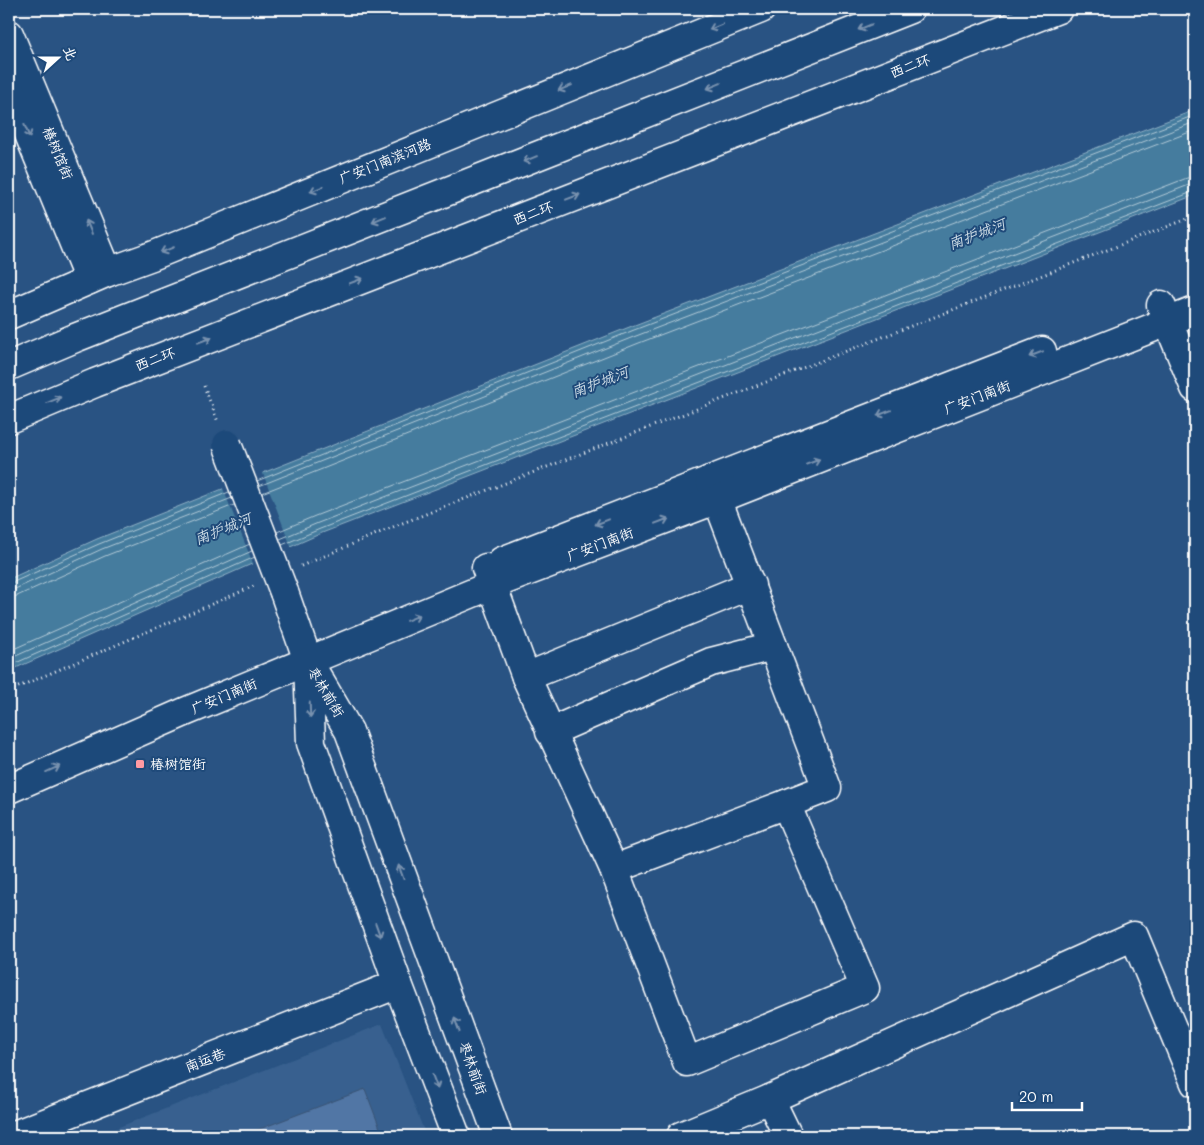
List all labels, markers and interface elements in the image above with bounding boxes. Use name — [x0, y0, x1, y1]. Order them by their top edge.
one-way arrow — [858, 22, 873, 32]
one-way arrow — [708, 23, 724, 32]
north arrow — [32, 32, 82, 82]
text: 北 — [59, 43, 82, 63]
street label: 西二环 — [887, 49, 933, 82]
one-way arrow — [707, 82, 722, 92]
one-way arrow — [558, 84, 573, 94]
one-way arrow — [23, 123, 33, 138]
street label: 椿树馆街 — [39, 123, 78, 182]
street label: 广安门南滨河路 — [336, 133, 434, 188]
one-way arrow — [523, 155, 538, 164]
one-way arrow — [310, 185, 325, 194]
one-way arrow — [565, 192, 580, 201]
street label: 西二环 — [510, 196, 556, 229]
water label: 南护城河 — [945, 212, 1011, 253]
one-way arrow — [372, 214, 387, 224]
one-way arrow — [84, 220, 93, 235]
one-way arrow — [159, 246, 175, 255]
one-way arrow — [348, 276, 363, 285]
one-way arrow — [196, 335, 212, 344]
street label: 西二环 — [132, 342, 178, 375]
one-way arrow — [1028, 350, 1044, 359]
water label: 南护城河 — [568, 360, 634, 401]
street label: 广安门南街 — [941, 375, 1013, 418]
one-way arrow — [46, 395, 61, 404]
one-way arrow — [877, 408, 892, 418]
one-way arrow — [806, 456, 821, 465]
water label: 南护城河 — [191, 506, 257, 549]
one-way arrow — [654, 515, 669, 525]
one-way arrow — [595, 518, 610, 527]
street label: 广安门南街 — [564, 522, 636, 565]
one-way arrow — [405, 613, 420, 622]
street label: 枣林前街 — [304, 663, 349, 721]
street label: 广安门南街 — [188, 673, 260, 718]
one-way arrow — [305, 701, 314, 717]
place label: 椿树馆街 — [150, 754, 206, 773]
marker: 椿树馆街 — [134, 758, 146, 770]
one-way arrow — [45, 764, 60, 774]
one-way arrow — [396, 865, 405, 880]
one-way arrow — [374, 922, 383, 938]
one-way arrow — [452, 1018, 461, 1033]
street label: 枣林前街 — [455, 1038, 492, 1097]
street label: 南运巷 — [182, 1043, 229, 1076]
one-way arrow — [431, 1074, 440, 1090]
scale bar — [1012, 1080, 1082, 1112]
text: 20 m — [1019, 1086, 1053, 1106]

